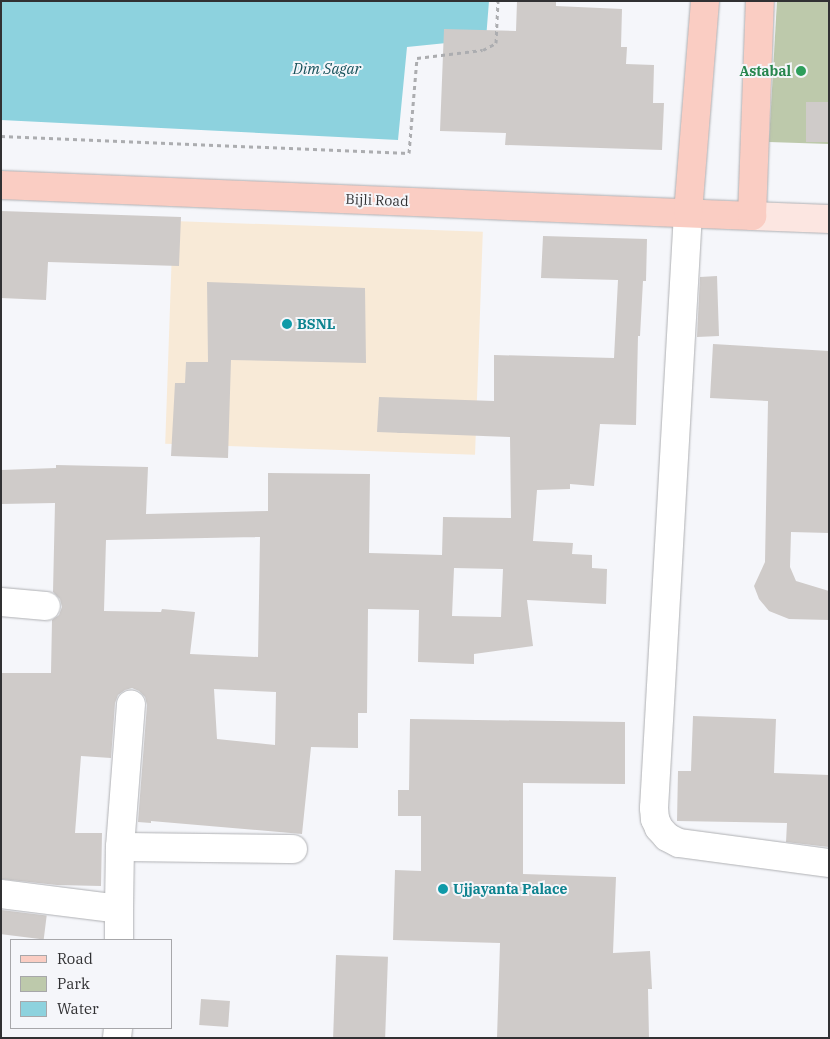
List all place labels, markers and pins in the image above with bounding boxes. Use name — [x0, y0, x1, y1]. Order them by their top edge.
place label: Astabal — [740, 63, 791, 79]
marker: Astabal — [795, 65, 807, 77]
place label: BSNL — [297, 316, 335, 332]
marker: BSNL — [281, 318, 293, 330]
place label: Ujjayanta Palace — [453, 881, 567, 897]
marker: Ujjayanta Palace — [437, 883, 449, 895]

